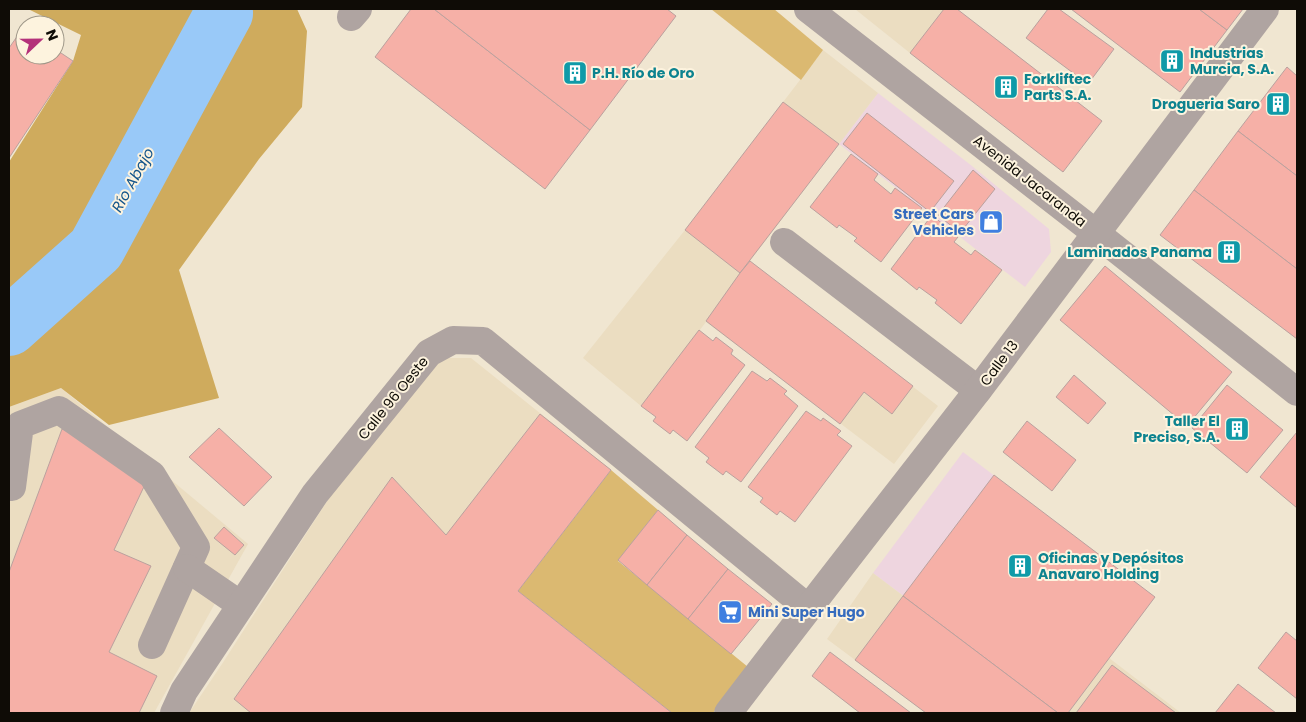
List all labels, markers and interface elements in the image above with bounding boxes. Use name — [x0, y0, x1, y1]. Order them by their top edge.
north arrow — [15, 15, 65, 65]
text: N — [41, 27, 63, 44]
place label: Industrias Murcia, S.A. — [1190, 43, 1274, 79]
building icon: Industrias Murcia, S.A. — [1159, 48, 1185, 74]
building icon: P.H. Río de Oro — [562, 60, 588, 86]
place label: P.H. Río de Oro — [592, 63, 694, 83]
place label: Forkliftec Parts S.A. — [1024, 69, 1092, 105]
building icon: Forkliftec Parts S.A. — [993, 74, 1019, 100]
building icon: Drogueria Saro — [1265, 91, 1291, 117]
place label: Drogueria Saro — [1152, 94, 1260, 114]
street label: Avenida Jacaranda — [969, 130, 1091, 232]
water label: Río Abajo — [106, 144, 159, 216]
place label: Street Cars Vehicles — [894, 204, 974, 240]
shop icon: Street Cars Vehicles — [978, 209, 1004, 235]
building icon: Laminados Panama — [1216, 239, 1242, 265]
place label: Laminados Panama — [1067, 242, 1212, 262]
street label: Calle 13 — [975, 336, 1023, 390]
street label: Calle 96 Oeste — [353, 352, 433, 444]
place label: Taller El Preciso, S.A. — [1134, 411, 1220, 447]
building icon: Taller El Preciso, S.A. — [1224, 416, 1250, 442]
place label: Oficinas y Depósitos Anavaro Holding — [1038, 548, 1184, 584]
building icon: Oficinas y Depósitos Anavaro Holding — [1007, 553, 1033, 579]
supermarket icon: Mini Super Hugo — [717, 599, 743, 625]
place label: Mini Super Hugo — [748, 602, 865, 622]

